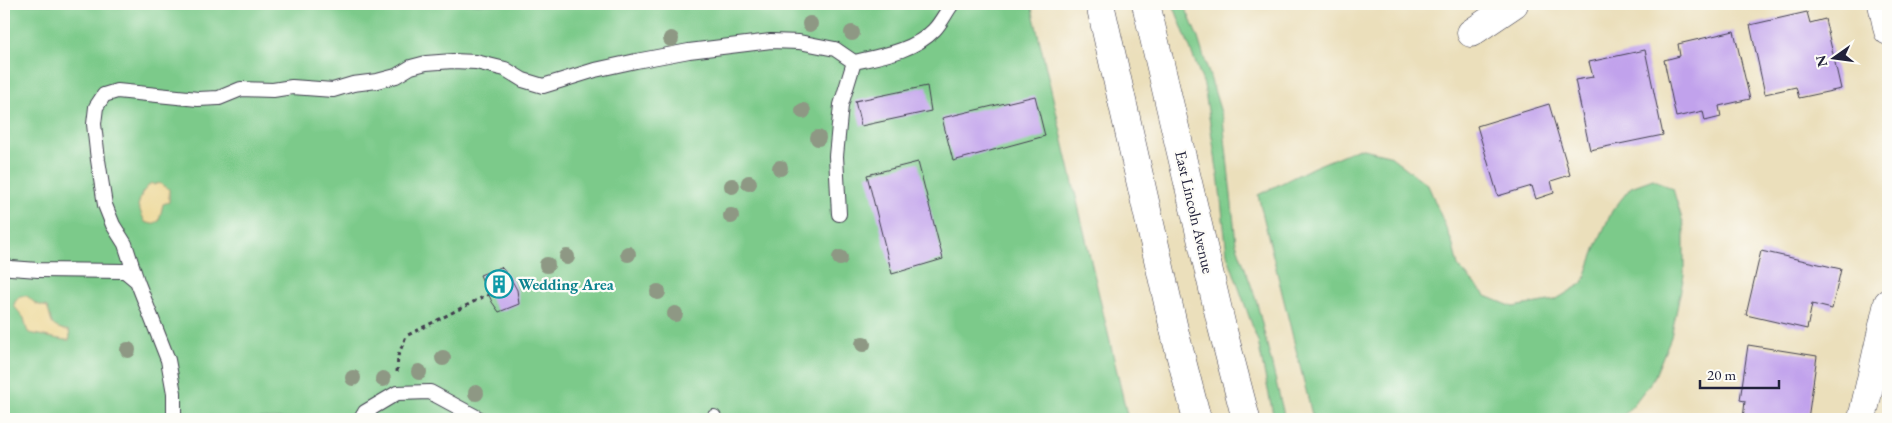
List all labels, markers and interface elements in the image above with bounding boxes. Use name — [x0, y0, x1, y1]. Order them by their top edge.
north arrow — [1810, 32, 1860, 82]
text: N — [1811, 53, 1831, 69]
street label: East Lincoln Avenue — [1170, 149, 1219, 276]
building icon: Wedding Area — [484, 269, 514, 299]
place label: Wedding Area — [518, 274, 615, 295]
scale bar — [1700, 358, 1778, 390]
text: 20 m — [1707, 365, 1736, 384]

